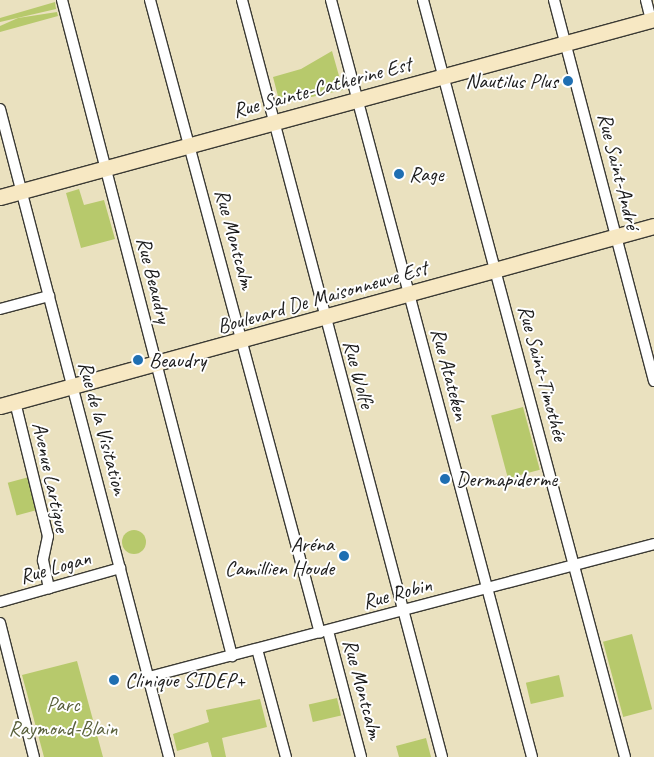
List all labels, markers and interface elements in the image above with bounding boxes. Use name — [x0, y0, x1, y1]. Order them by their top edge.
street label: Rue Sainte-Catherine Est — [230, 51, 414, 123]
place label: Nautilus Plus — [466, 68, 558, 94]
marker: Nautilus Plus — [562, 75, 574, 87]
street label: Rue Saint-André — [592, 110, 646, 232]
place label: Rage — [409, 161, 444, 187]
marker: Rage — [393, 168, 405, 180]
street label: Rue Montcalm — [210, 187, 260, 291]
street label: Rue Beaudry — [131, 235, 177, 325]
street label: Boulevard De Maisonneuve Est — [214, 255, 430, 339]
street label: Rue Saint-Timothée — [513, 302, 573, 444]
street label: Rue Atateken — [426, 325, 474, 423]
street label: Rue Wolfe — [338, 337, 380, 411]
place label: Beaudry — [149, 347, 206, 373]
marker: Beaudry — [131, 353, 145, 367]
street label: Rue de la Visitation — [73, 359, 133, 497]
street label: Avenue Lartigue — [27, 420, 75, 534]
place label: Dermapiderme — [456, 466, 557, 492]
marker: Dermapiderme — [438, 472, 452, 486]
place label: Aréna Camillien Houde — [225, 531, 334, 581]
street label: Rue Logan — [17, 545, 93, 589]
marker: Aréna Camillien Houde — [338, 550, 350, 562]
street label: Rue Robin — [359, 572, 435, 614]
street label: Rue Montcalm — [338, 637, 388, 741]
place label: Clinique SIDEP+ — [125, 667, 245, 693]
marker: Clinique SIDEP+ — [107, 673, 121, 687]
park label: Parc Raymond-Blain — [8, 691, 118, 741]

